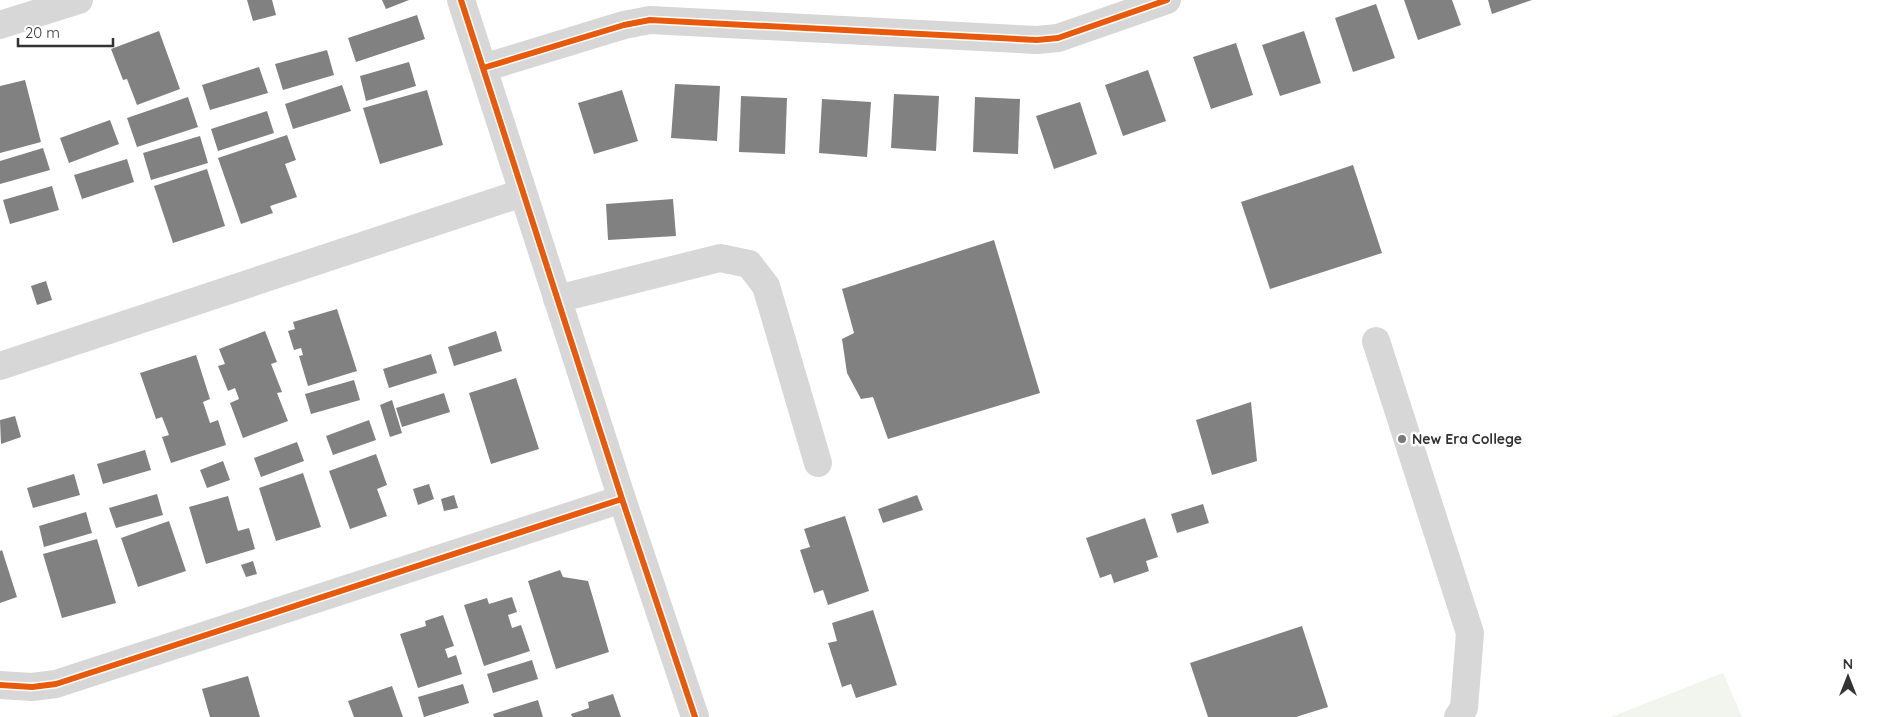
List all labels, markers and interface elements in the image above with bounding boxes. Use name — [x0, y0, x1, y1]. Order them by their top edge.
scale bar — [18, 15, 112, 47]
text: 20 m — [25, 23, 60, 42]
place label: New Era College — [1412, 430, 1522, 448]
marker: New Era College — [1396, 433, 1408, 445]
north arrow — [1823, 652, 1873, 702]
text: N — [1843, 655, 1853, 673]

